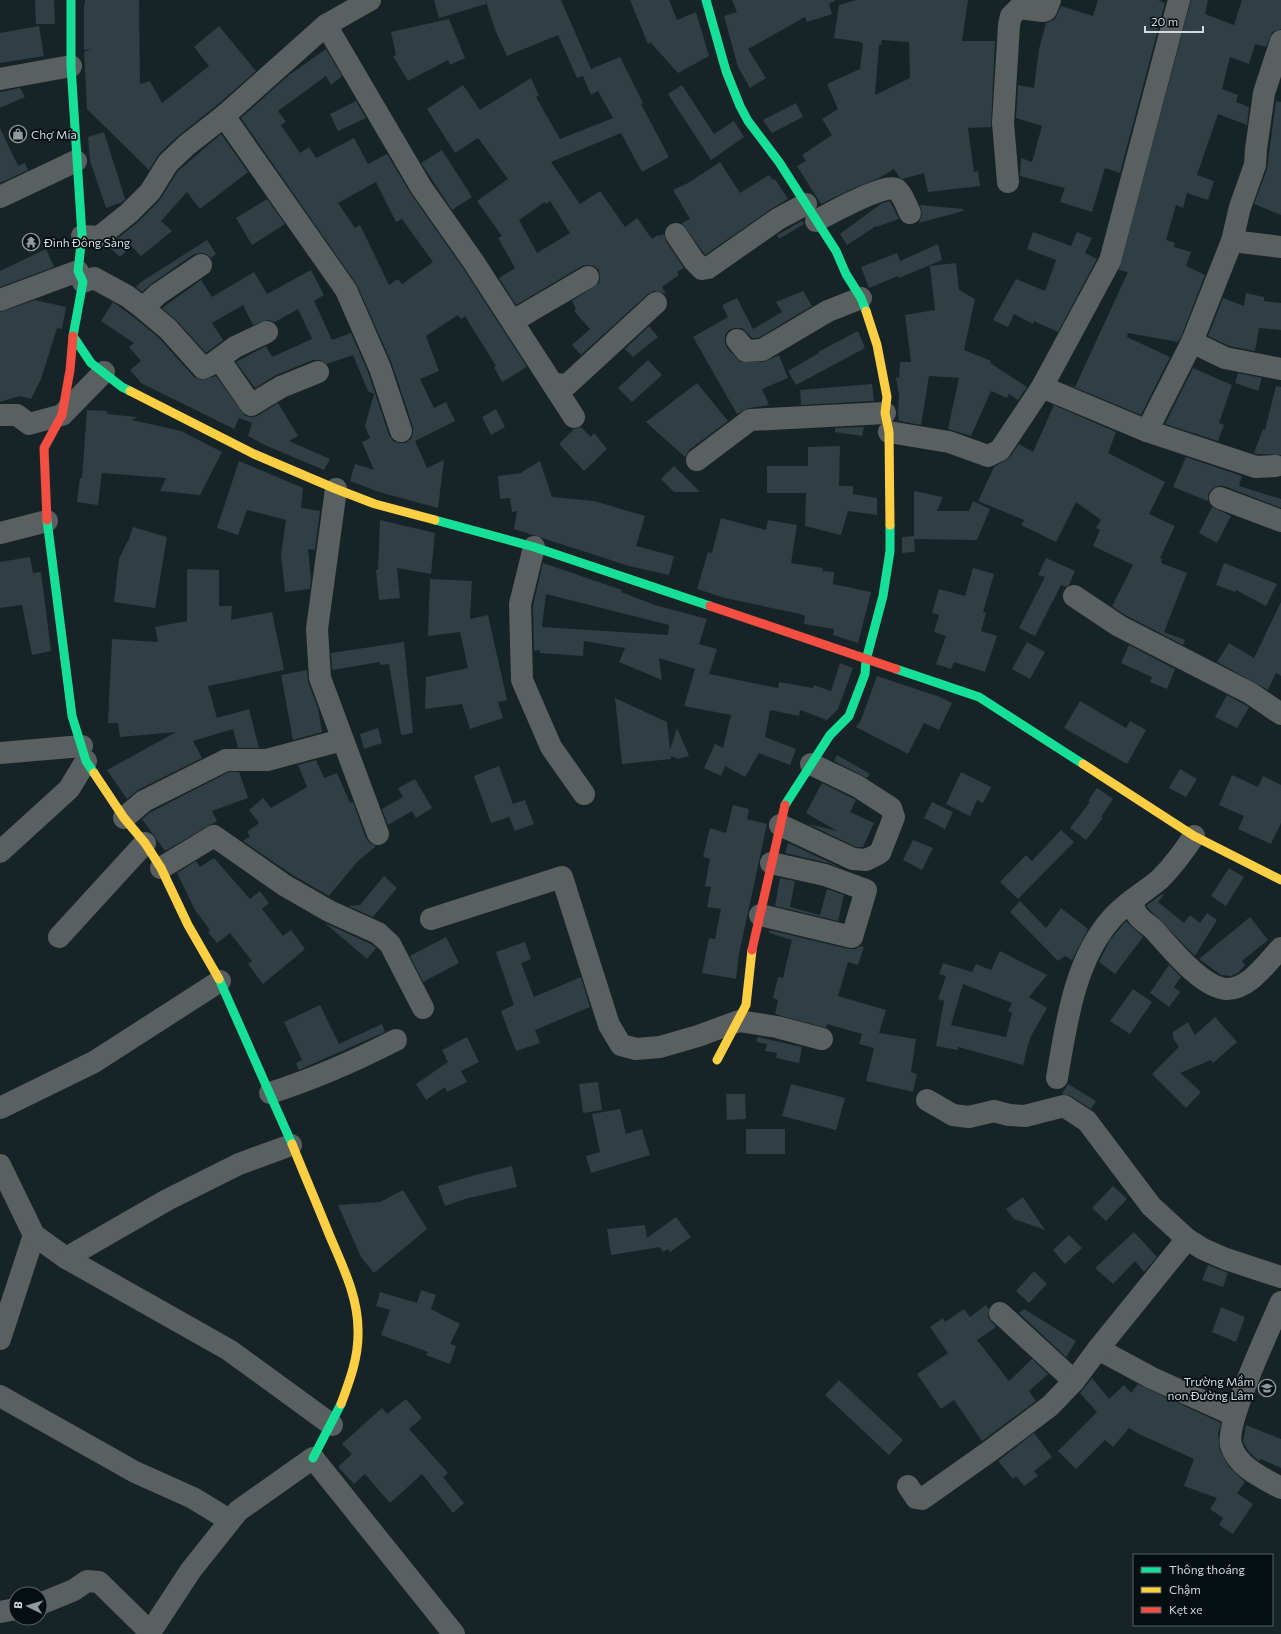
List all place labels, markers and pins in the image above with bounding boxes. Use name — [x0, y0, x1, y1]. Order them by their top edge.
shop icon: Chợ Mía — [8, 124, 28, 144]
place label: Chợ Mía — [31, 127, 77, 141]
temple icon: Đình Đông Sàng — [21, 232, 41, 252]
place label: Đình Đông Sàng — [43, 235, 131, 249]
place label: Trường Mầm non Đường Lâm — [1168, 1374, 1254, 1402]
school or university icon: Trường Mầm non Đường Lâm — [1257, 1378, 1277, 1398]

